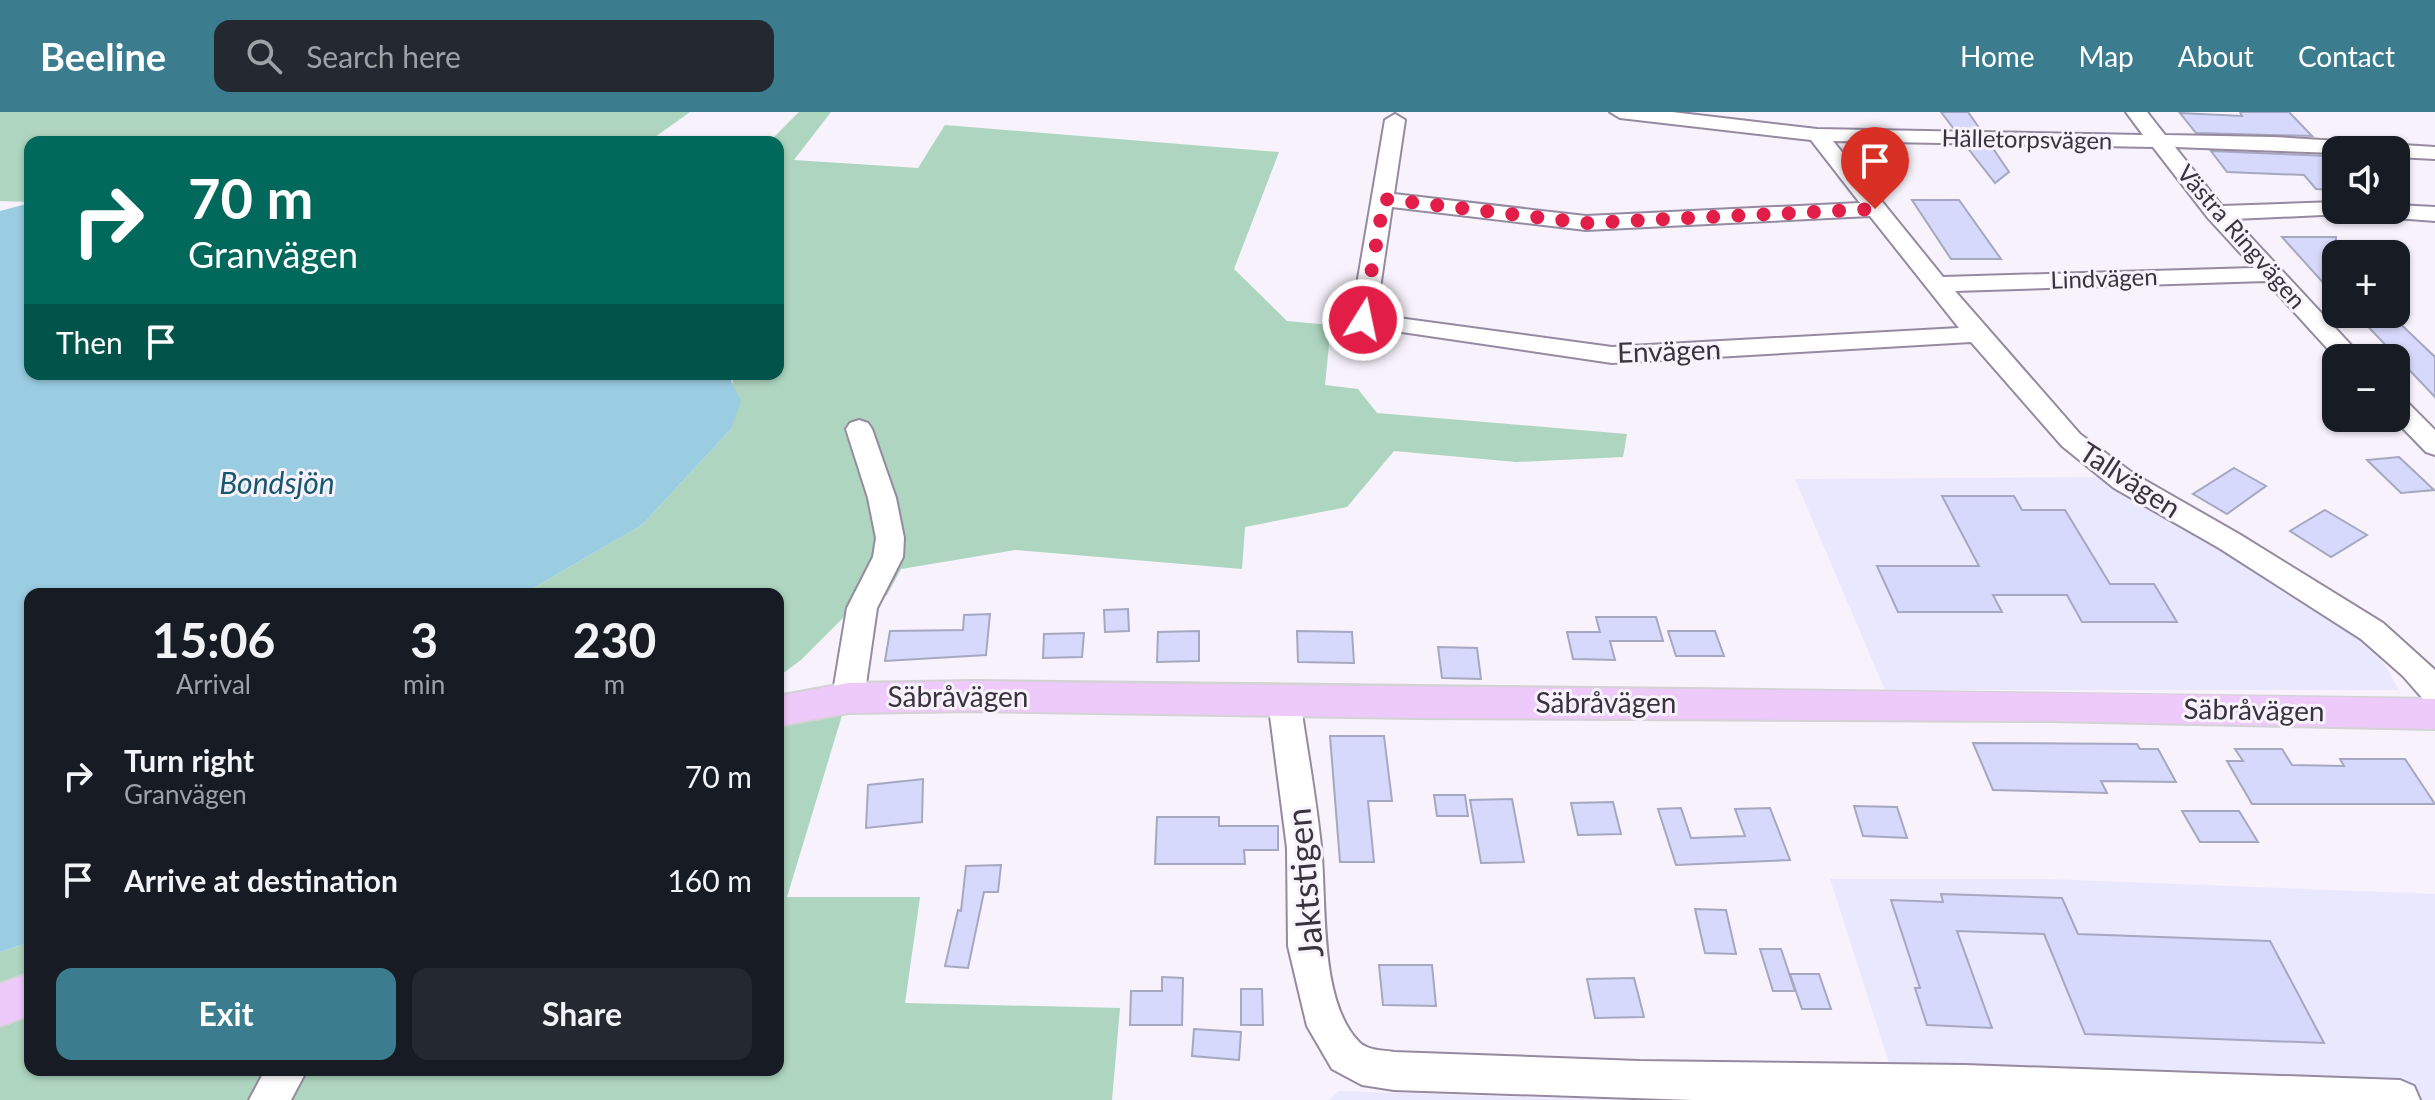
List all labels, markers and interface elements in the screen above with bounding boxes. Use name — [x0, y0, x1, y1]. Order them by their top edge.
search box — [214, 20, 774, 92]
text: Beeline — [40, 33, 166, 79]
icon: search — [242, 34, 286, 78]
text: Search here — [306, 38, 461, 74]
text: Home — [1960, 39, 2035, 73]
text: Map — [2079, 39, 2134, 73]
text: About — [2178, 39, 2254, 73]
text: Contact — [2298, 39, 2395, 73]
street label: Hälletorpsvägen — [1941, 123, 2113, 154]
pin — [1841, 127, 1909, 209]
map controls — [2322, 136, 2410, 432]
button: sound — [2322, 136, 2410, 224]
icon: arrive — [1853, 139, 1897, 183]
street label: Västra Ringvägen — [2172, 158, 2312, 314]
text: 70 m — [188, 164, 313, 231]
icon: right — [56, 168, 160, 272]
text: Granvägen — [188, 232, 358, 276]
button: + — [2322, 240, 2410, 328]
street label: Lindvägen — [2050, 261, 2158, 294]
position arrow — [1321, 278, 1405, 362]
icon: arrive — [139, 320, 183, 364]
text: Then — [56, 324, 123, 360]
street label: Envägen — [1616, 331, 1721, 369]
button: − — [2322, 344, 2410, 432]
street label: Tallvägen — [2074, 434, 2187, 524]
water label: Bondsjön — [219, 464, 335, 500]
text: 15:06 — [152, 611, 275, 668]
text: 3 — [410, 611, 438, 668]
text: 230 — [573, 611, 656, 668]
text: Arrival — [176, 668, 251, 700]
text: min — [403, 668, 445, 700]
text: m — [604, 668, 625, 700]
street label: Säbråvägen — [888, 679, 1028, 713]
street label: Säbråvägen — [1536, 685, 1676, 719]
street label: Säbråvägen — [2183, 691, 2325, 727]
text: Turn right — [124, 742, 254, 778]
icon: right — [56, 754, 100, 798]
text: 70 m — [685, 758, 752, 794]
text: Granvägen — [124, 778, 247, 810]
street label: Jaktstigen — [1277, 807, 1330, 960]
icon: arrive — [56, 858, 100, 902]
text: Arrive at destination — [124, 862, 398, 898]
text: 160 m — [667, 862, 752, 898]
button: Exit — [56, 968, 396, 1060]
button: Share — [412, 968, 752, 1060]

